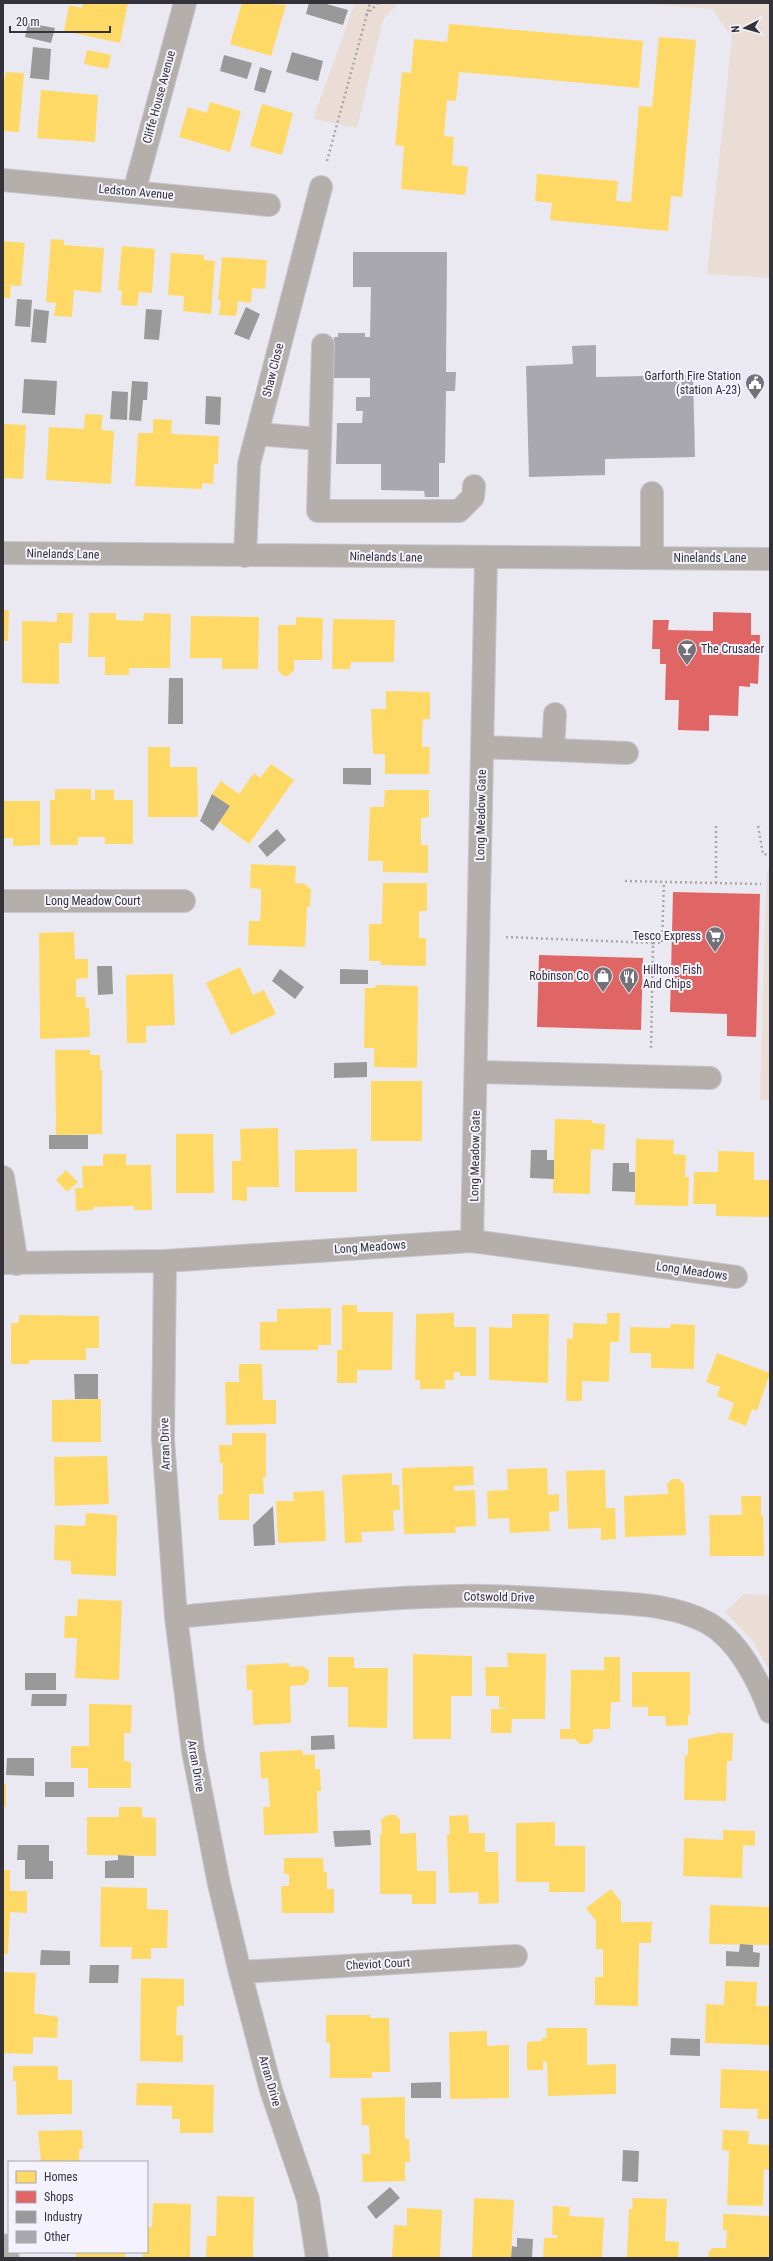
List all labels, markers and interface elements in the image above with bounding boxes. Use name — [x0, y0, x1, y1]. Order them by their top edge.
scale bar — [10, 8, 110, 34]
north arrow — [725, 8, 765, 48]
text: 20 m — [16, 15, 40, 29]
text: N — [729, 25, 742, 33]
street label: Cliffe House Avenue — [140, 49, 178, 145]
street label: Ledston Avenue — [98, 182, 175, 202]
street label: Shaw Close — [260, 341, 287, 398]
place label: Garforth Fire Station (station A-23) — [644, 369, 741, 397]
public building icon: Garforth Fire Station (station A-23) — [744, 372, 766, 400]
street label: Ninelands Lane — [26, 546, 100, 562]
street label: Ninelands Lane — [349, 549, 423, 565]
street label: Ninelands Lane — [673, 551, 747, 565]
bar icon: The Crusader — [676, 638, 698, 666]
place label: The Crusader — [701, 642, 764, 656]
street label: Long Meadow Gate — [473, 769, 489, 861]
street label: Long Meadow Court — [45, 894, 141, 908]
supermarket icon: Tesco Express — [704, 925, 726, 953]
place label: Tesco Express — [633, 929, 701, 943]
place label: Hilltons Fish And Chips — [643, 963, 702, 991]
shop icon: Robinson Co — [592, 965, 614, 993]
restaurant icon: Hilltons Fish And Chips — [618, 966, 640, 994]
place label: Robinson Co — [529, 969, 589, 983]
street label: Long Meadow Gate — [467, 1110, 483, 1202]
street label: Long Meadows — [334, 1238, 406, 1256]
street label: Long Meadows — [655, 1259, 729, 1283]
street label: Arran Drive — [157, 1417, 173, 1470]
street label: Cotswold Drive — [463, 1589, 535, 1605]
street label: Arran Drive — [185, 1739, 207, 1793]
street label: Cheviot Court — [345, 1955, 411, 1973]
street label: Arran Drive — [256, 2054, 284, 2108]
legend — [8, 2161, 148, 2253]
text: Homes — [44, 2170, 78, 2184]
text: Shops — [44, 2190, 73, 2204]
text: Industry — [44, 2210, 82, 2224]
text: Other — [44, 2230, 70, 2244]

